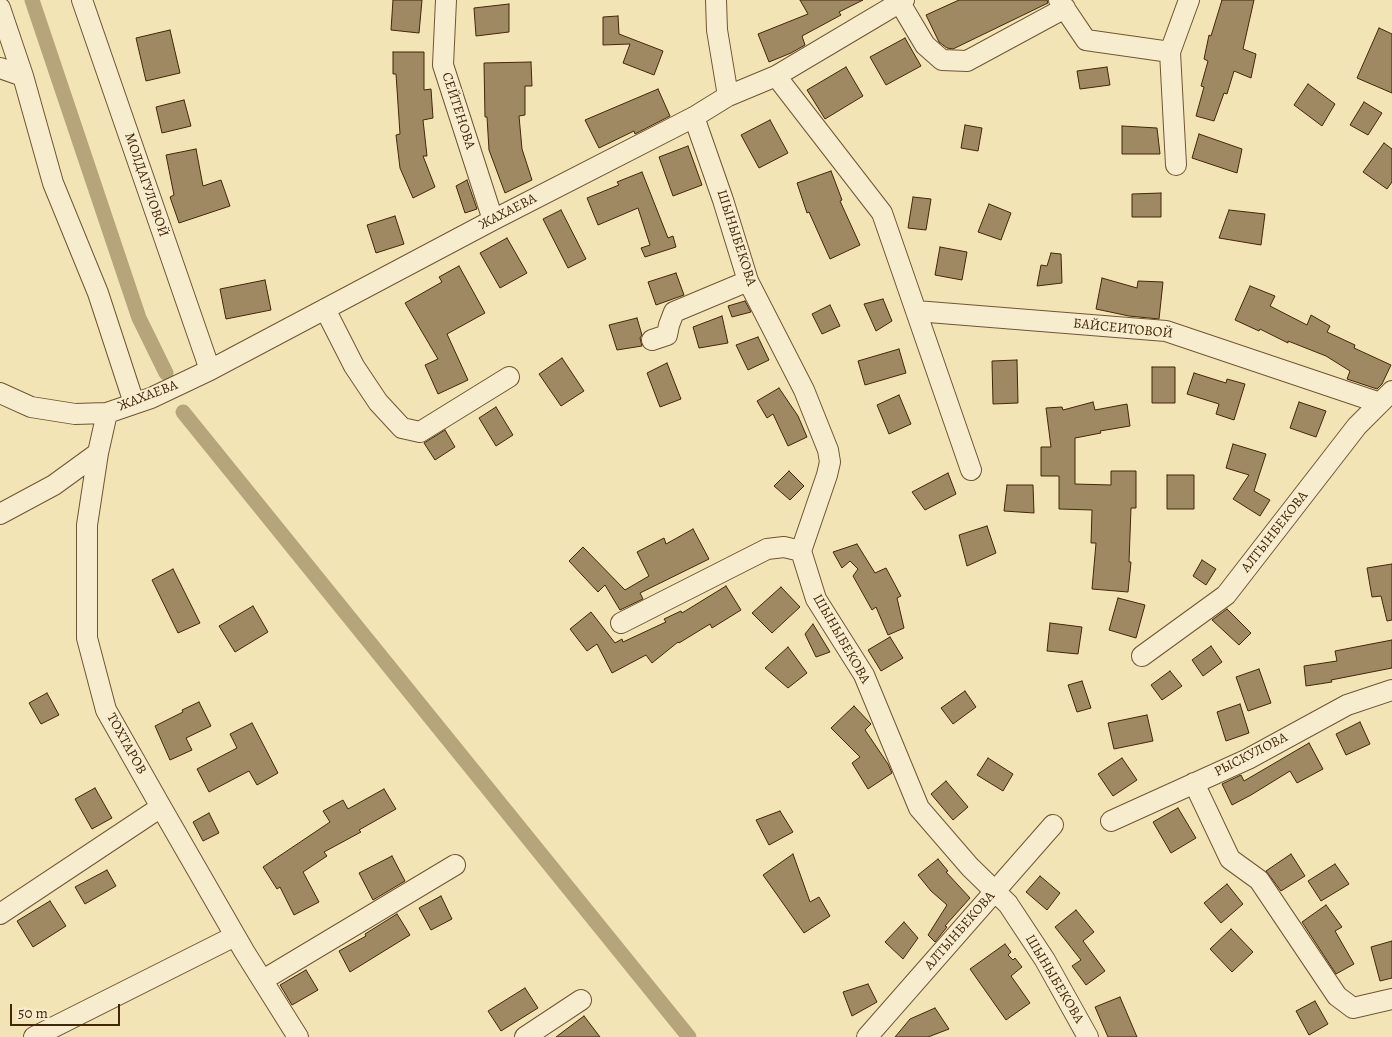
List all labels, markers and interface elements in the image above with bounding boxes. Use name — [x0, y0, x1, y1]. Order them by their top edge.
street label: СЕЙТЕНОВА — [438, 70, 478, 152]
street label: МОЛДАГУЛОВОЙ — [120, 131, 172, 239]
street label: ШЫНЫБЕКОВА — [712, 188, 760, 288]
street label: ЖАХАЕВА — [476, 190, 540, 234]
street label: БАЙСЕИТОВОЙ — [1072, 315, 1174, 343]
street label: ЖАХАЕВА — [116, 377, 180, 415]
street label: АЛТЫНБЕКОВА — [1238, 488, 1312, 576]
street label: ШЫНЫБЕКОВА — [809, 591, 873, 687]
street label: ТОХТАРОВ — [102, 710, 150, 778]
street label: РЫСКУЛОВА — [1212, 729, 1290, 781]
street label: АЛТЫНБЕКОВА — [921, 888, 999, 974]
street label: ШЫНЫБЕКОВА — [1021, 932, 1087, 1026]
scale bar — [12, 994, 122, 1026]
text: 50 m — [18, 1003, 48, 1023]

